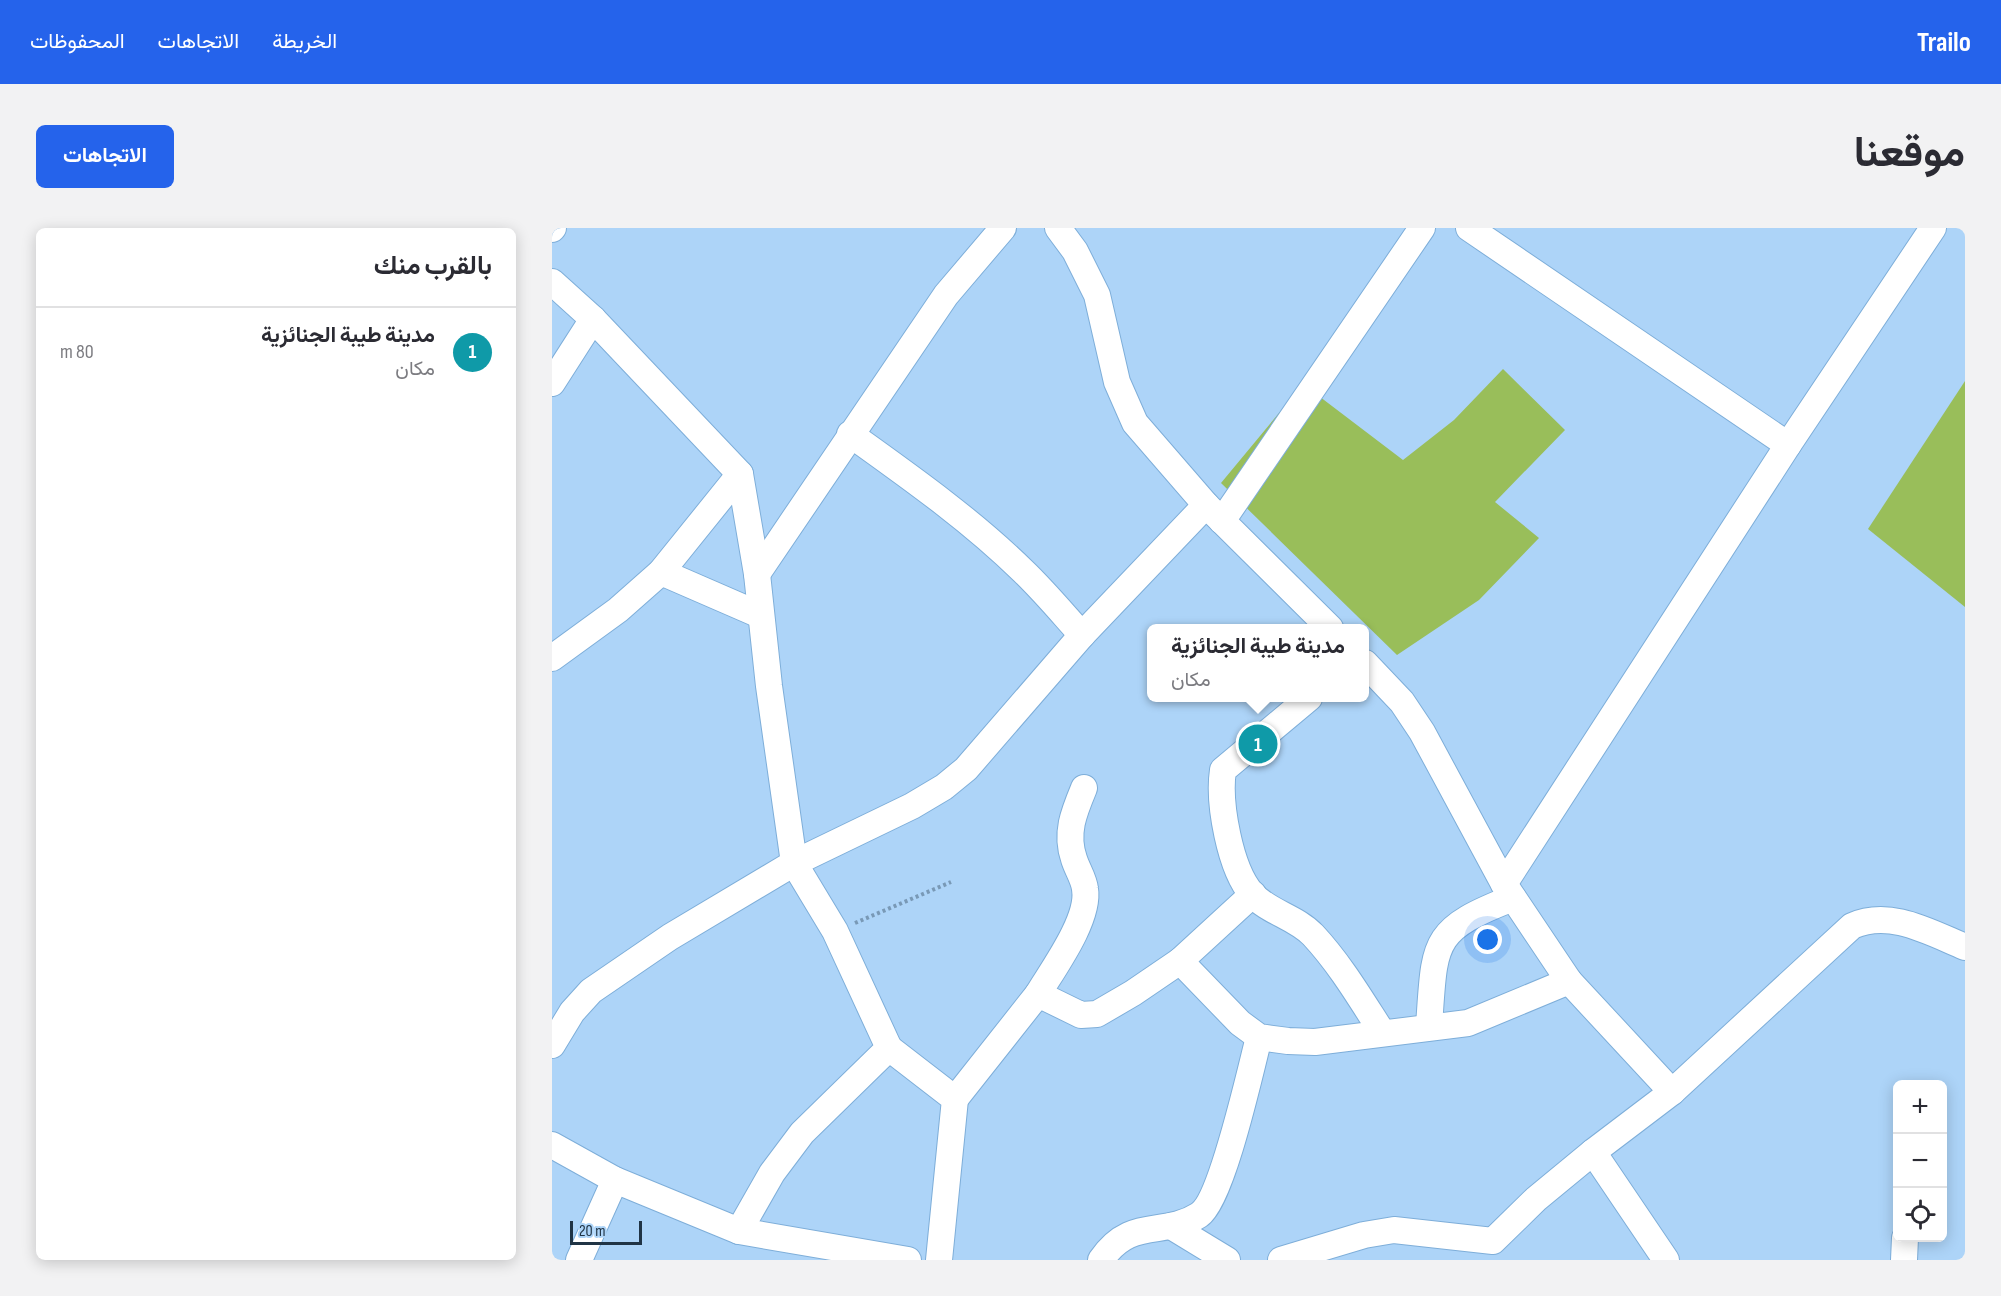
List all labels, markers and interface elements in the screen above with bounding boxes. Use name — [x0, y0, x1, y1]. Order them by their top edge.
text: Trailo — [1917, 26, 1971, 59]
text: المحفوظات — [30, 29, 125, 54]
text: الاتجاهات — [158, 29, 239, 54]
text: الخريطة — [272, 29, 337, 54]
button: الاتجاهات — [36, 125, 174, 188]
text: موقعنا — [1854, 128, 1965, 179]
text: بالقرب منك — [374, 251, 492, 282]
text: مدينة طيبة الجنائزية — [261, 322, 435, 349]
text: 80 m — [60, 340, 94, 364]
text: 1 — [469, 340, 476, 364]
text: مكان — [395, 357, 435, 381]
popup — [1147, 624, 1369, 702]
text: مدينة طيبة الجنائزية — [1171, 633, 1345, 660]
text: مكان — [1171, 668, 1211, 692]
pin: 1 — [1238, 722, 1278, 766]
your location — [1473, 925, 1502, 954]
map controls — [1893, 1080, 1947, 1242]
button: + — [1893, 1080, 1947, 1134]
button: − — [1893, 1134, 1947, 1188]
button: locate — [1893, 1188, 1947, 1242]
scale bar — [570, 1218, 642, 1246]
text: 20 m — [579, 1222, 606, 1241]

